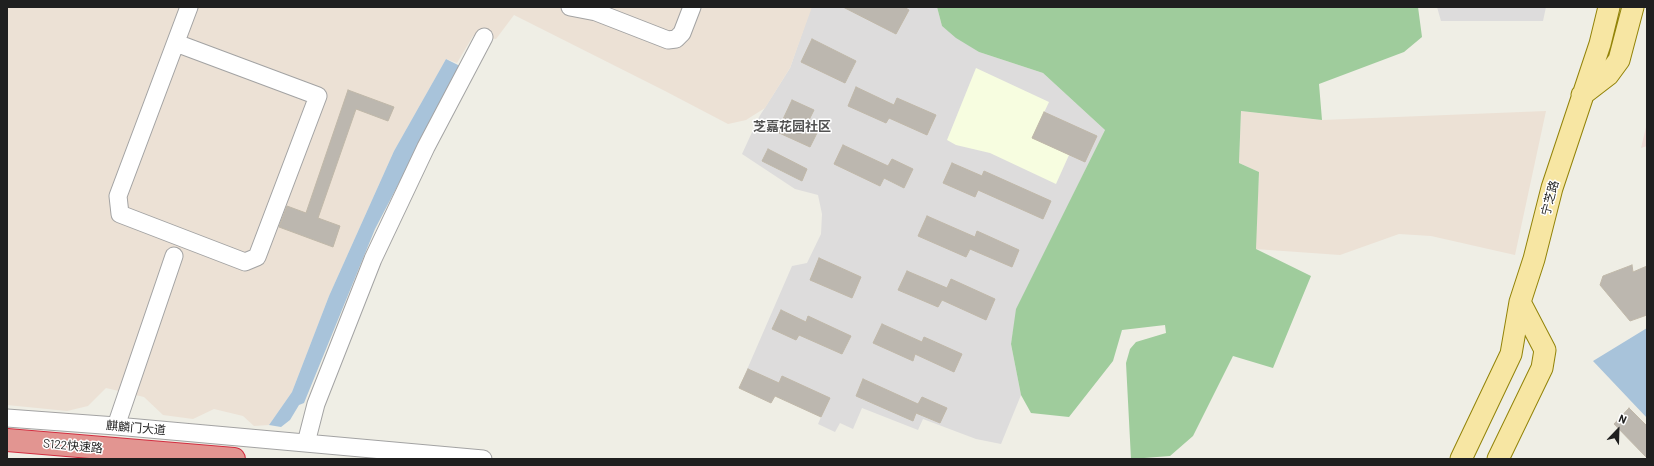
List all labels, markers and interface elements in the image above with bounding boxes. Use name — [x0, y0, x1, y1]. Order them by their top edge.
district label: 芝嘉花园社区 — [753, 119, 831, 135]
street label: 宁芝路 — [1538, 179, 1562, 217]
north arrow — [1598, 410, 1638, 450]
text: N — [1617, 411, 1629, 426]
street label: 麒麟门大道 — [105, 418, 167, 438]
street label: S122快速路 — [42, 436, 104, 456]

